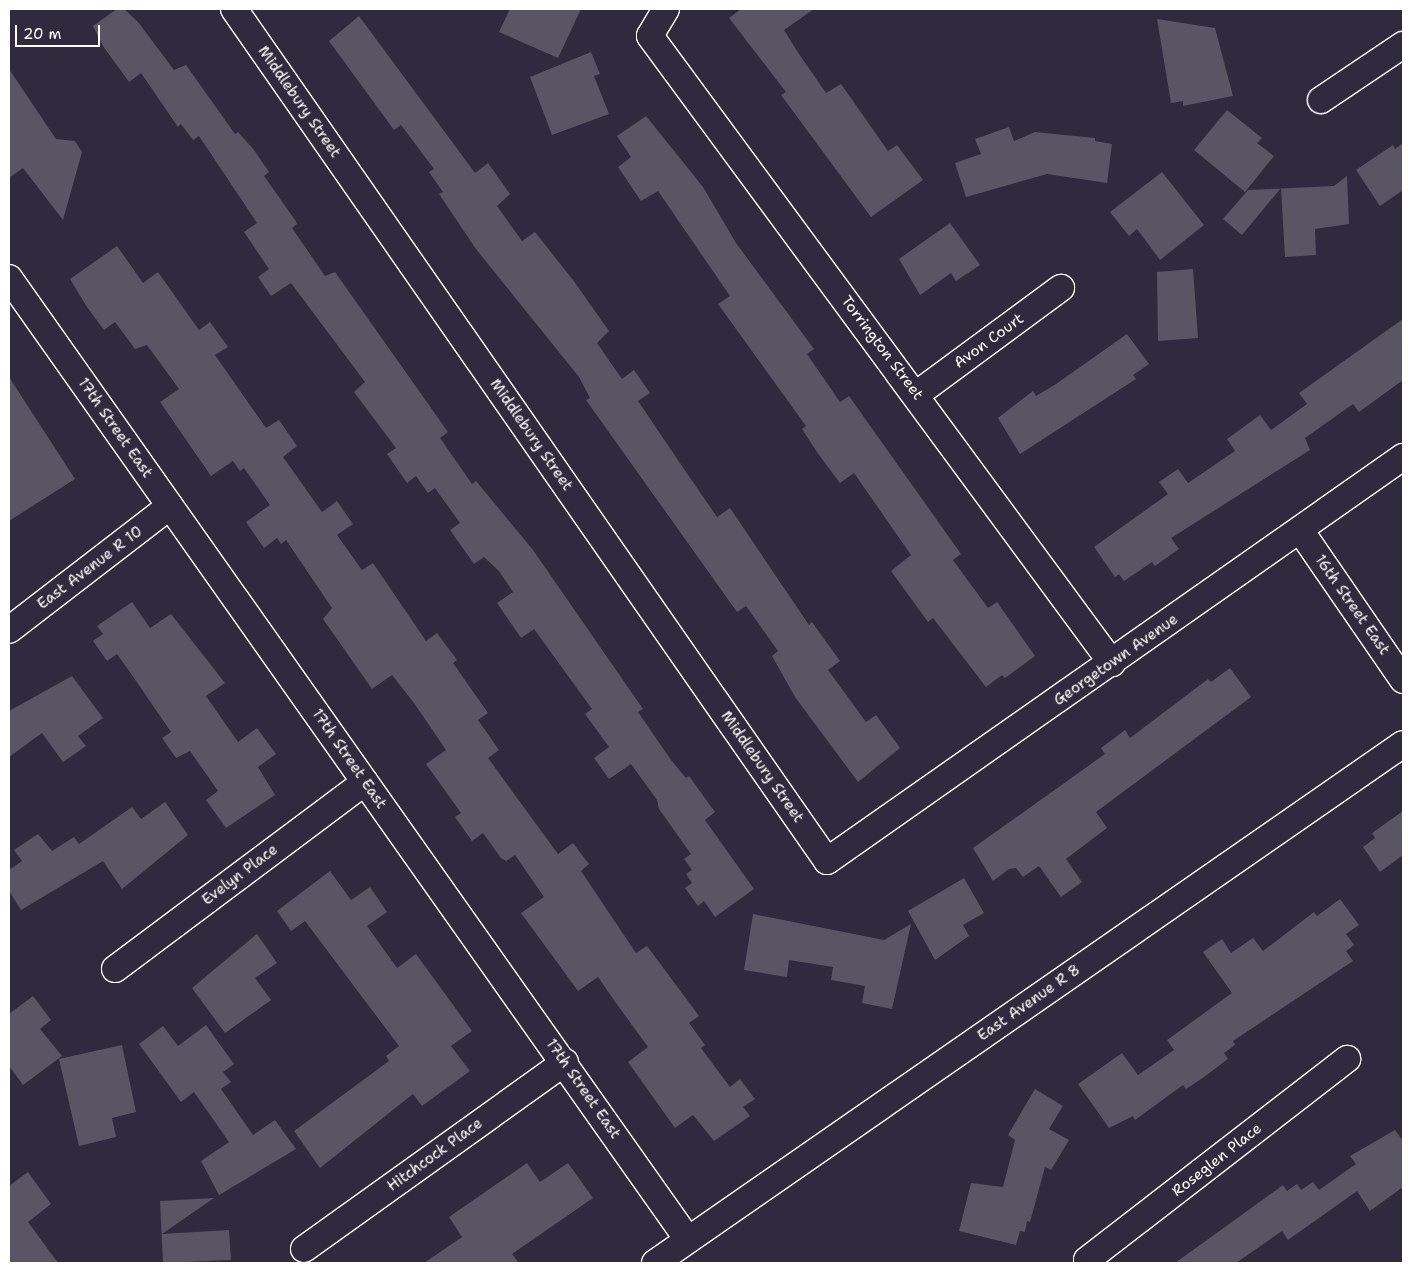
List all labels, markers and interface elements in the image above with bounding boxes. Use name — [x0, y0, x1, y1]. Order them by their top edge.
scale bar — [18, 15, 102, 47]
text: 20 m — [23, 24, 62, 44]
street label: Middlebury Street — [254, 43, 344, 161]
street label: Torrington Street — [837, 293, 927, 403]
street label: Avon Court — [951, 310, 1027, 372]
street label: 17th Street East — [74, 375, 156, 481]
street label: Middlebury Street — [486, 376, 576, 494]
street label: East Avenue R 10 — [34, 523, 146, 613]
street label: 16th Street East — [1311, 551, 1393, 659]
street label: Georgetown Avenue — [1050, 610, 1182, 710]
street label: 17th Street East — [308, 706, 390, 812]
street label: Middlebury Street — [717, 708, 807, 826]
street label: Evelyn Place — [199, 841, 281, 909]
street label: East Avenue R 8 — [974, 961, 1084, 1045]
street label: 17th Street East — [542, 1036, 624, 1142]
street label: Hitchcock Place — [384, 1115, 486, 1195]
street label: Roseglen Place — [1169, 1119, 1265, 1201]

